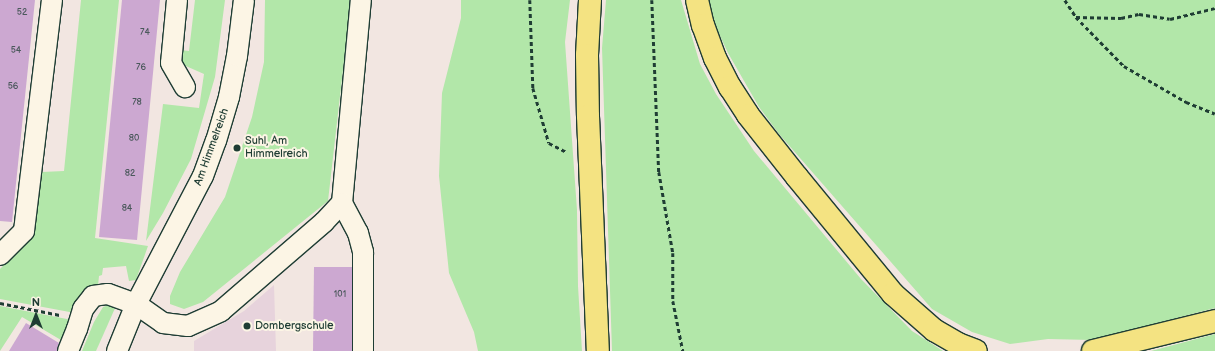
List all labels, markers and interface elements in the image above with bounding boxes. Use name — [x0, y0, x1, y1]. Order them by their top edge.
house number: 52 — [17, 8, 27, 18]
house number: 74 — [140, 28, 150, 38]
house number: 54 — [11, 46, 21, 56]
house number: 76 — [136, 63, 146, 73]
house number: 56 — [8, 82, 18, 92]
house number: 78 — [132, 98, 142, 108]
street label: Am Himmelreich — [192, 107, 232, 187]
house number: 80 — [129, 134, 139, 144]
place label: Suhl, Am Himmelreich — [245, 135, 308, 161]
marker: Suhl, Am Himmelreich — [232, 143, 242, 153]
house number: 82 — [125, 169, 135, 179]
house number: 84 — [122, 204, 132, 214]
house number: 101 — [334, 290, 346, 300]
north arrow — [16, 295, 56, 335]
text: N — [32, 296, 40, 309]
place label: Dombergschule — [255, 319, 333, 333]
marker: Dombergschule — [242, 321, 252, 331]

